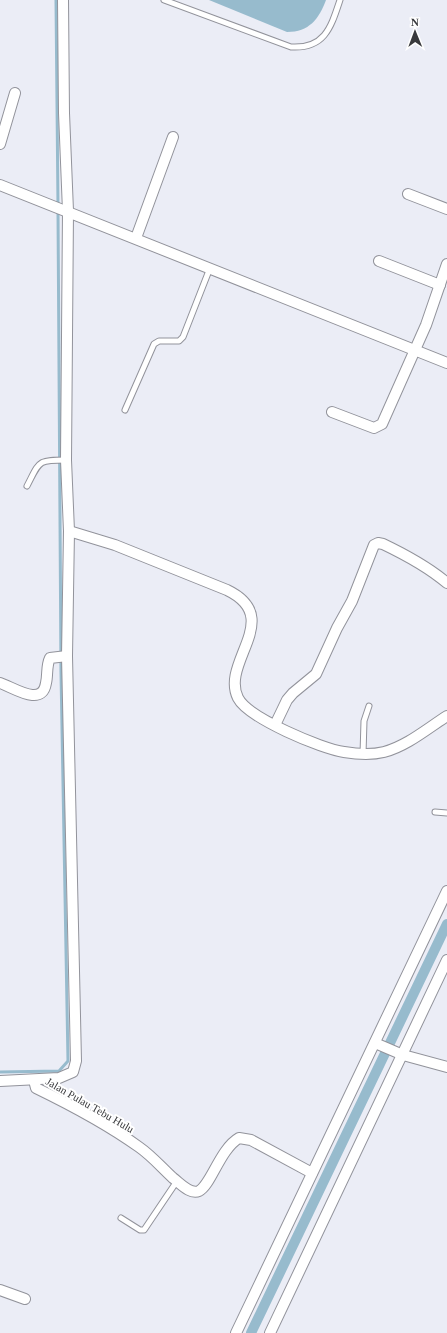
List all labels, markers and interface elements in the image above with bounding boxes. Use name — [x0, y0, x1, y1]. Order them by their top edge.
north arrow — [395, 12, 435, 52]
text: N — [411, 16, 419, 28]
street label: Jalan Pulau Tebu Hulu — [44, 1075, 137, 1135]

